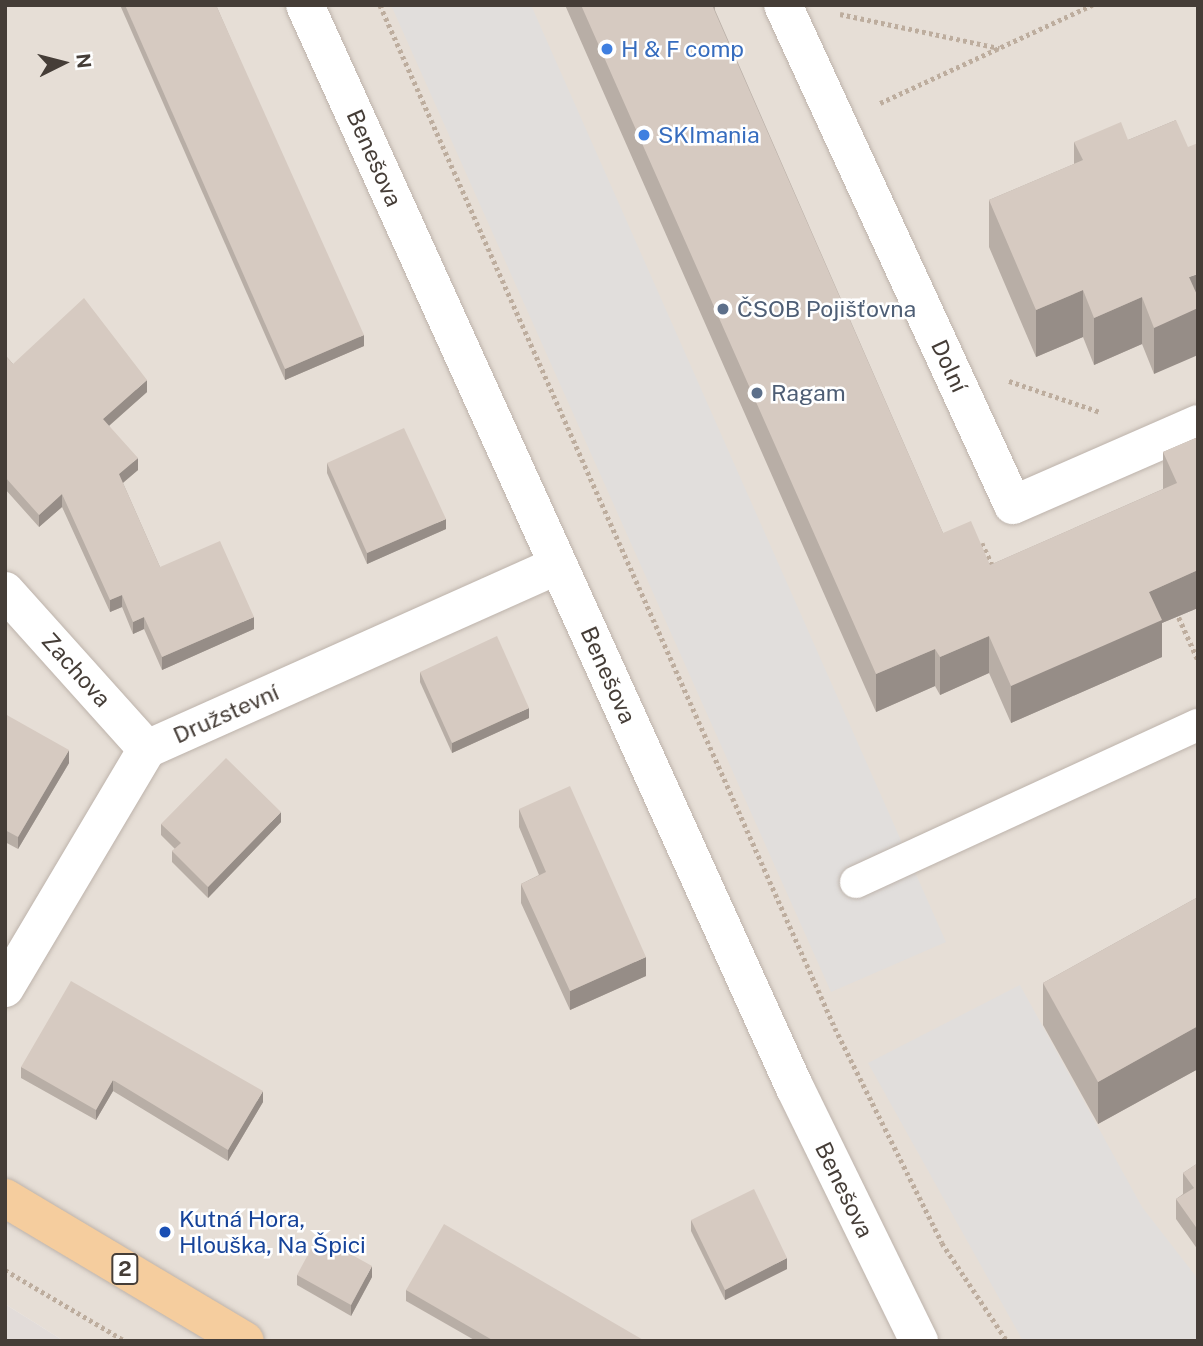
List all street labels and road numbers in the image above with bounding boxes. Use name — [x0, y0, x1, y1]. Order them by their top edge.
street label: Benešova — [340, 105, 408, 211]
street label: Dolní — [925, 335, 973, 397]
street label: Benešova — [574, 622, 642, 728]
street label: Zachova — [36, 627, 116, 713]
street label: Družstevní — [169, 678, 283, 750]
street label: Benešova — [809, 1138, 879, 1242]
road number: 2 — [111, 1252, 139, 1286]

